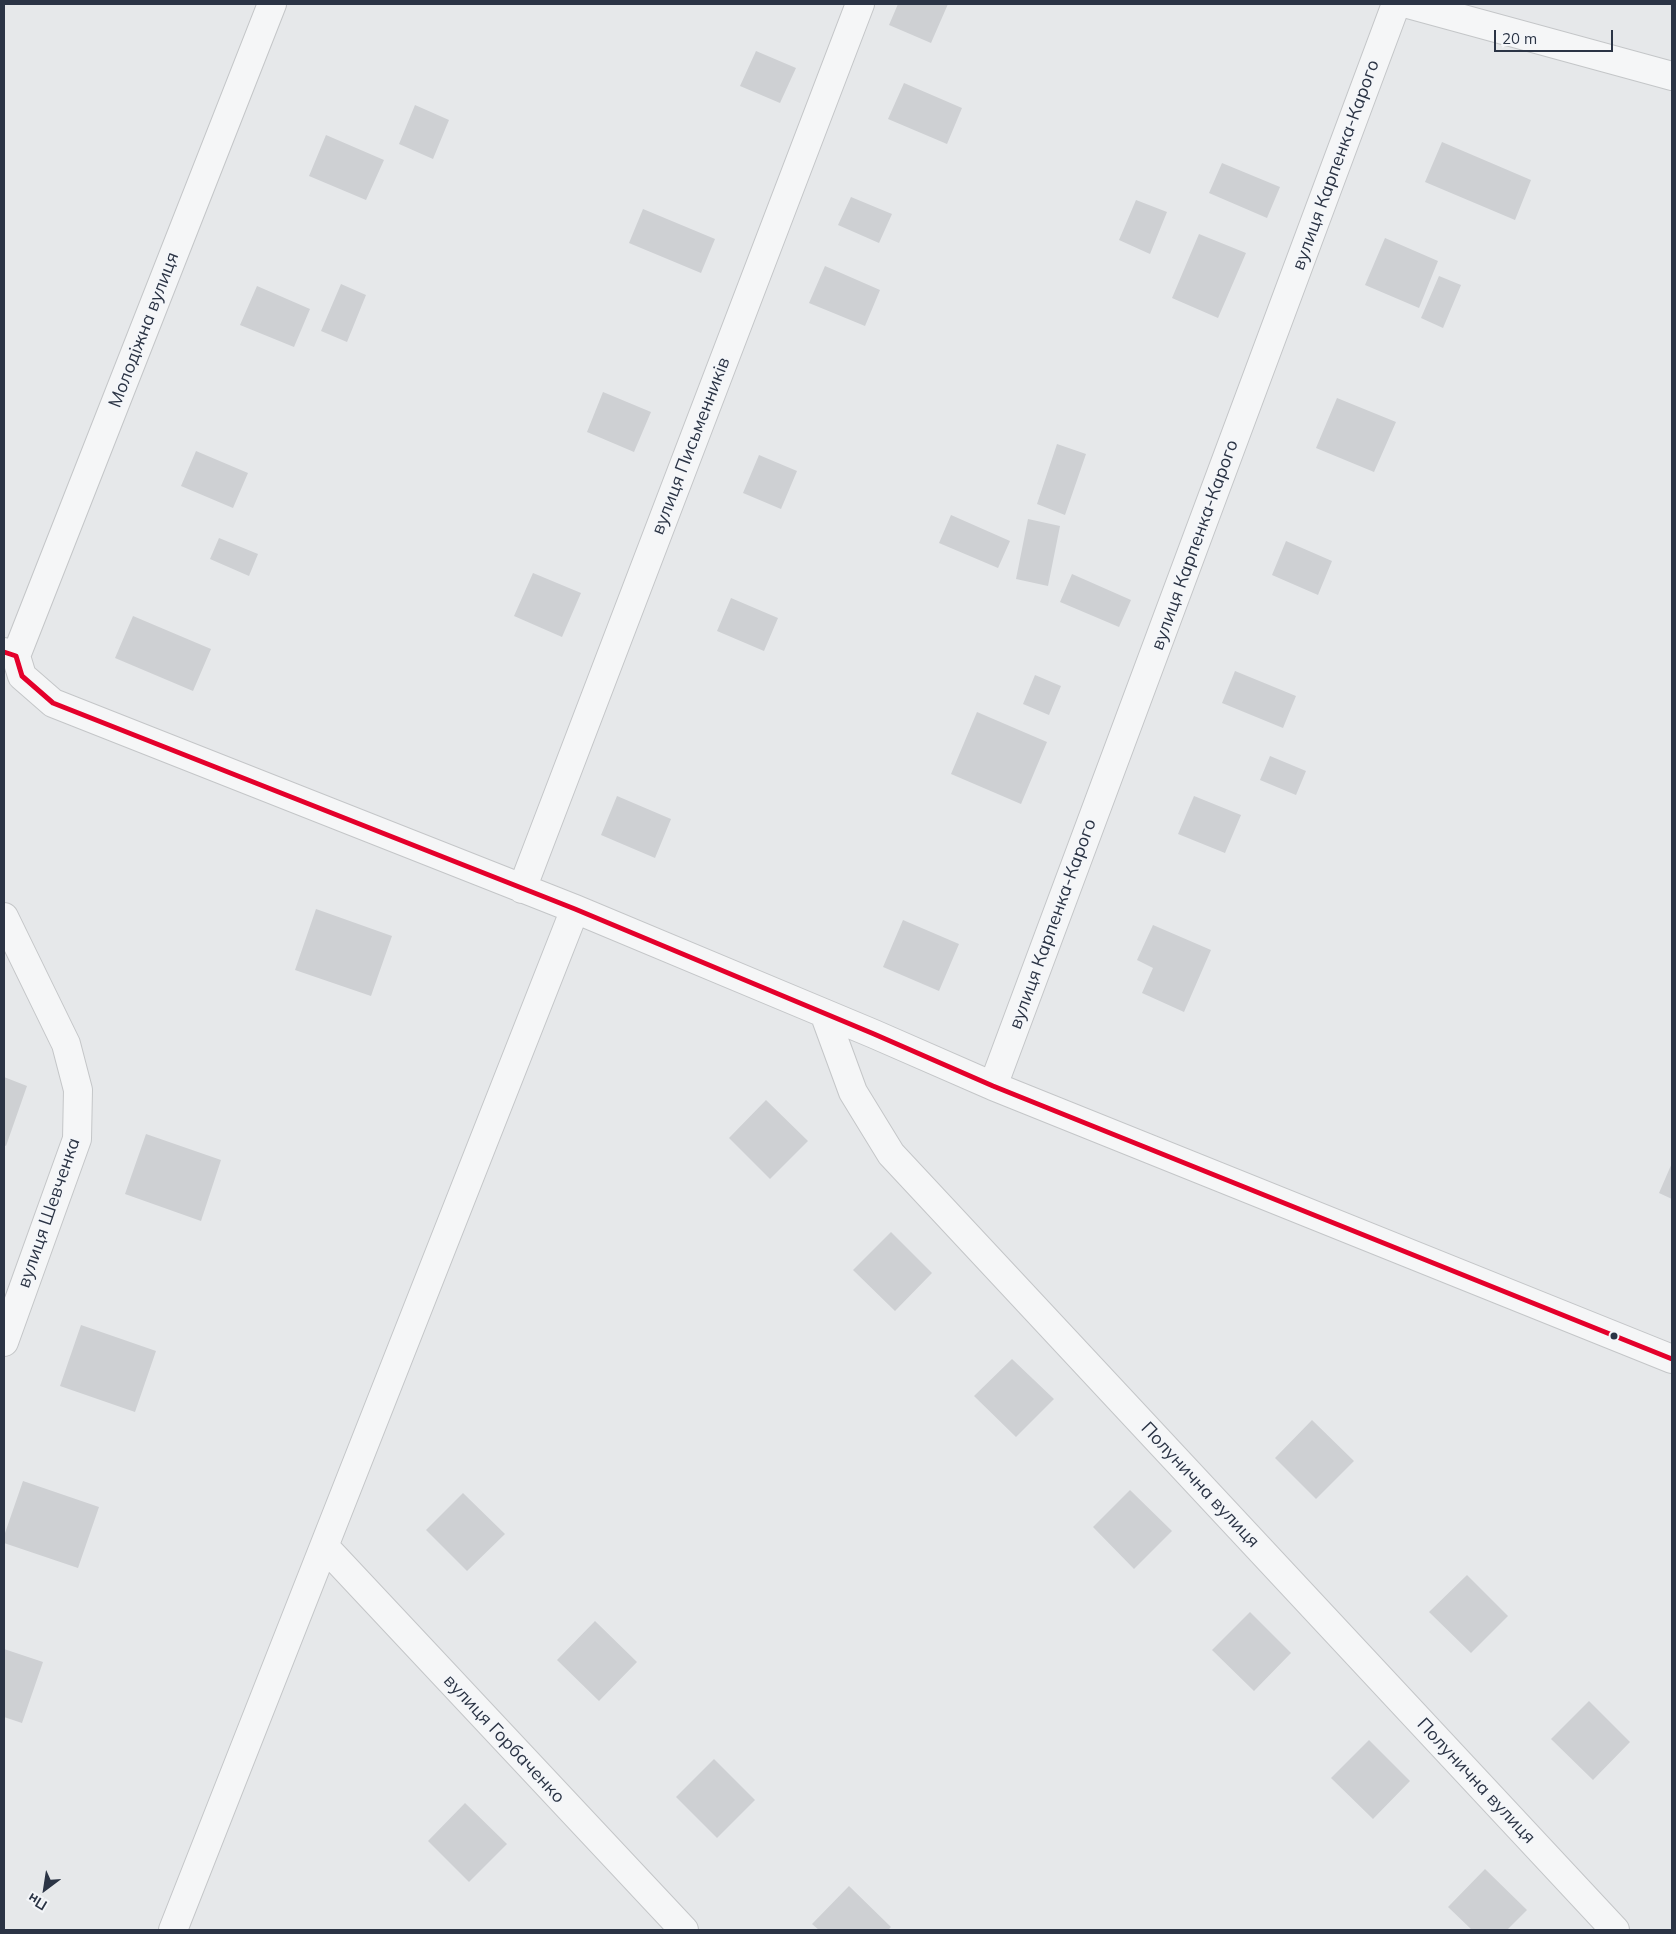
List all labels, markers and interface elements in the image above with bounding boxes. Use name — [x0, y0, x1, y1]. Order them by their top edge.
scale bar — [1496, 20, 1615, 52]
text: 20 m — [1502, 29, 1537, 48]
street label: вулиця Карпенка-Карого — [1288, 57, 1384, 273]
street label: Молодіжна вулиця — [104, 249, 184, 411]
street label: вулиця Письменників — [647, 354, 735, 538]
street label: вулиця Карпенка-Карого — [1147, 437, 1243, 653]
street label: вулиця Карпенка-Карого — [1005, 816, 1101, 1032]
street label: вулиця Шевченка — [13, 1135, 85, 1291]
unlabelled marker — [1609, 1331, 1619, 1341]
street label: Полунична вулиця — [1136, 1418, 1264, 1552]
street label: вулиця Горбаченко — [439, 1670, 569, 1808]
street label: Полунична вулиця — [1412, 1714, 1540, 1848]
north arrow — [20, 1864, 70, 1914]
text: Пн — [24, 1889, 50, 1915]

